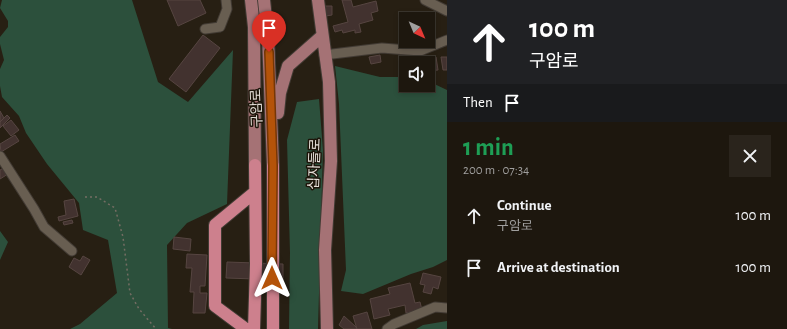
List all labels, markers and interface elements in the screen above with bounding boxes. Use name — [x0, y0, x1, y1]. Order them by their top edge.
pin — [252, 11, 286, 52]
north arrow — [399, 12, 435, 48]
map controls — [399, 12, 435, 92]
text: 100 m — [529, 15, 595, 43]
icon: ahead — [463, 16, 515, 68]
icon: arrive — [258, 17, 280, 39]
text: 구암로 — [529, 53, 579, 71]
button: sound — [399, 56, 435, 92]
street label: 구암로 — [248, 88, 265, 128]
icon: arrive — [501, 92, 523, 114]
text: Then — [463, 95, 493, 110]
button: close — [729, 135, 771, 177]
text: 1 min — [463, 136, 514, 160]
street label: 십자들로 — [306, 138, 323, 190]
text: 200 m · 07:34 — [463, 164, 529, 177]
text: Continue — [497, 198, 552, 213]
icon: ahead — [463, 205, 485, 227]
text: 100 m — [736, 208, 771, 223]
text: 구암로 — [497, 220, 533, 233]
position arrow — [251, 257, 293, 299]
icon: arrive — [463, 257, 485, 279]
text: Arrive at destination — [497, 260, 620, 275]
text: 100 m — [736, 260, 771, 275]

